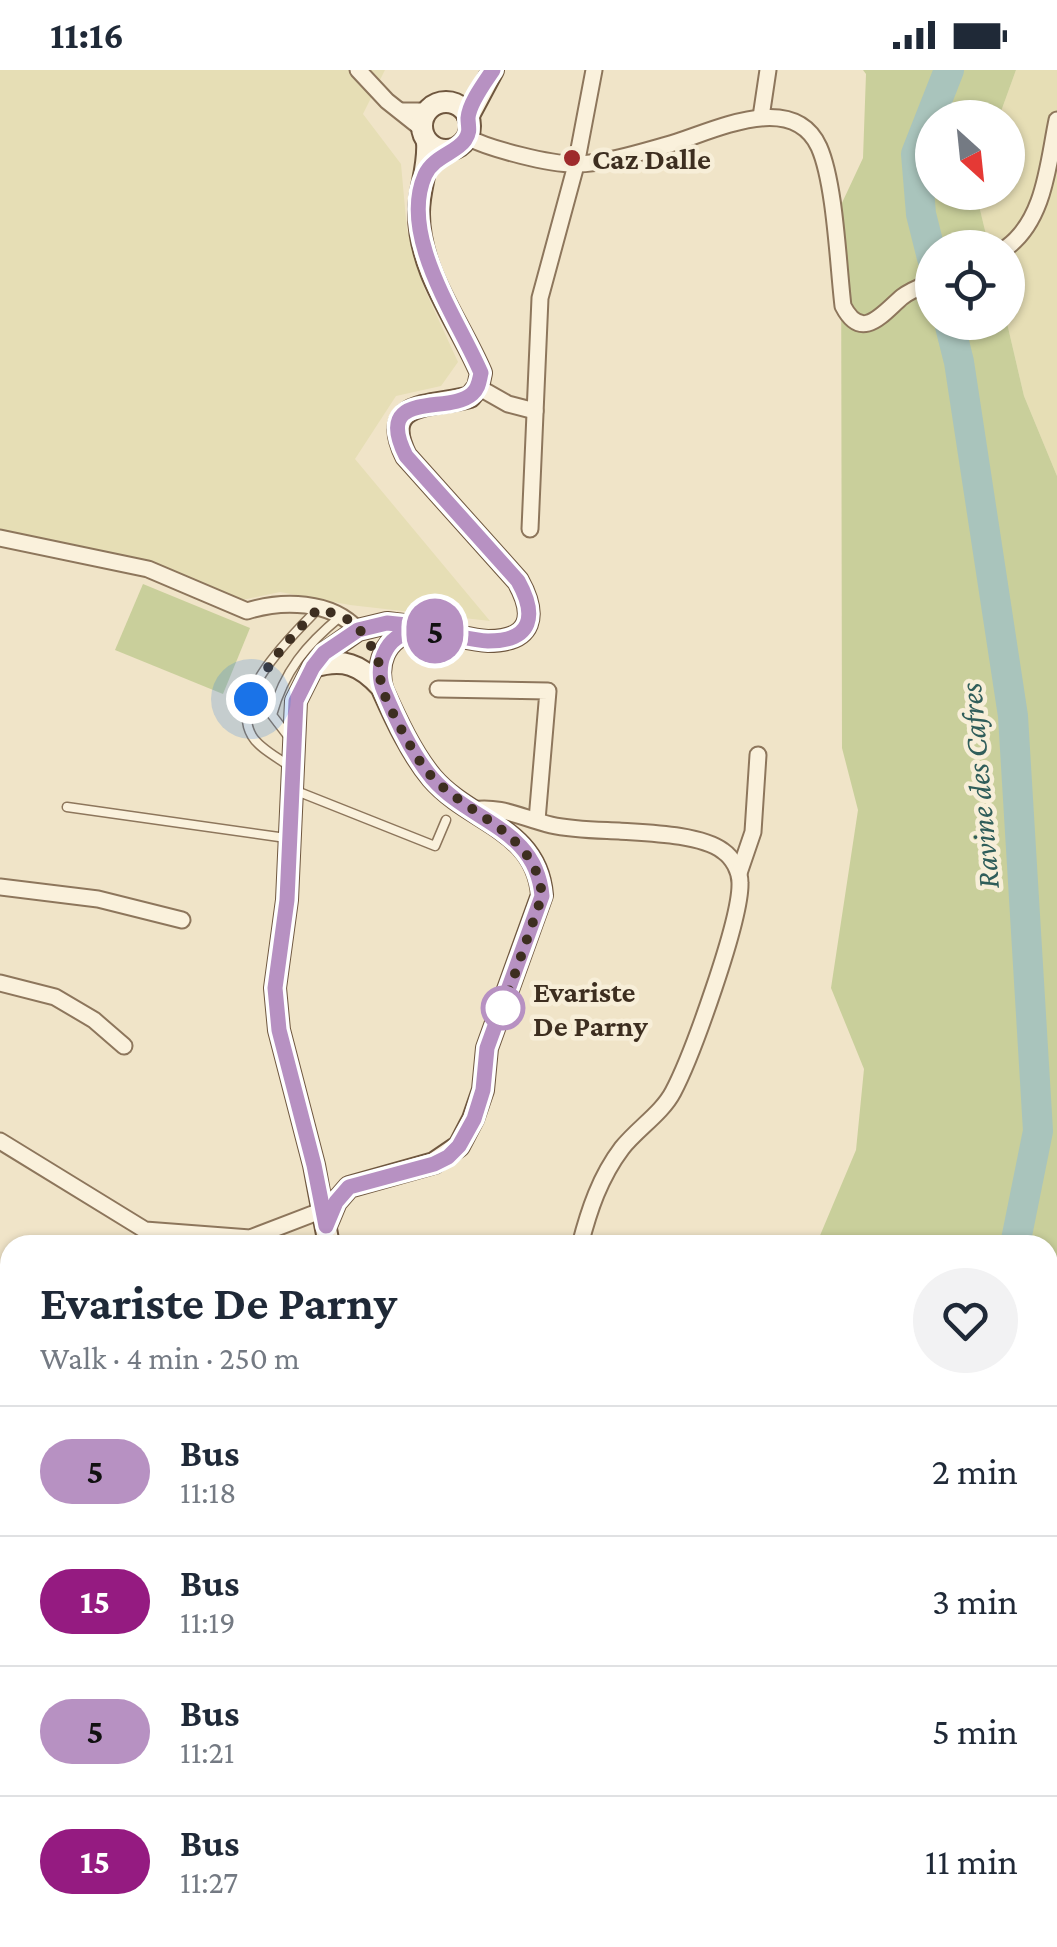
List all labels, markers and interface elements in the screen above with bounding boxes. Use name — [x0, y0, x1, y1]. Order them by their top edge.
text: 11:16 — [50, 14, 124, 56]
north arrow — [915, 100, 1025, 210]
map controls — [915, 100, 1025, 340]
place label: Caz Dalle — [592, 142, 711, 175]
marker: Caz Dalle — [561, 147, 583, 169]
button: locate — [915, 230, 1025, 340]
line badge: 5 — [402, 598, 468, 664]
text: 5 — [426, 612, 444, 651]
your location — [226, 674, 276, 724]
water label: Ravine des Cafres — [952, 681, 1006, 890]
place label: Evariste De Parny — [533, 975, 648, 1042]
marker: Evariste De Parny — [482, 987, 524, 1029]
button: heart — [913, 1268, 1018, 1373]
text: Evariste De Parny — [40, 1276, 397, 1329]
text: Walk · 4 min · 250 m — [40, 1340, 300, 1376]
text: Bus — [180, 1432, 239, 1474]
text: 2 min — [932, 1450, 1018, 1492]
text: 5 — [86, 1452, 104, 1491]
text: 11:18 — [180, 1474, 236, 1510]
text: Bus — [180, 1562, 239, 1604]
text: 3 min — [932, 1580, 1018, 1622]
text: 15 — [80, 1582, 110, 1621]
text: 11:19 — [180, 1604, 235, 1640]
text: Bus — [180, 1692, 239, 1734]
text: 5 min — [932, 1710, 1018, 1752]
text: 5 — [86, 1712, 104, 1751]
text: 11:21 — [180, 1734, 234, 1770]
text: Bus — [180, 1822, 239, 1864]
text: 11 min — [925, 1840, 1018, 1882]
text: 15 — [80, 1842, 110, 1881]
text: 11:27 — [180, 1864, 238, 1900]

